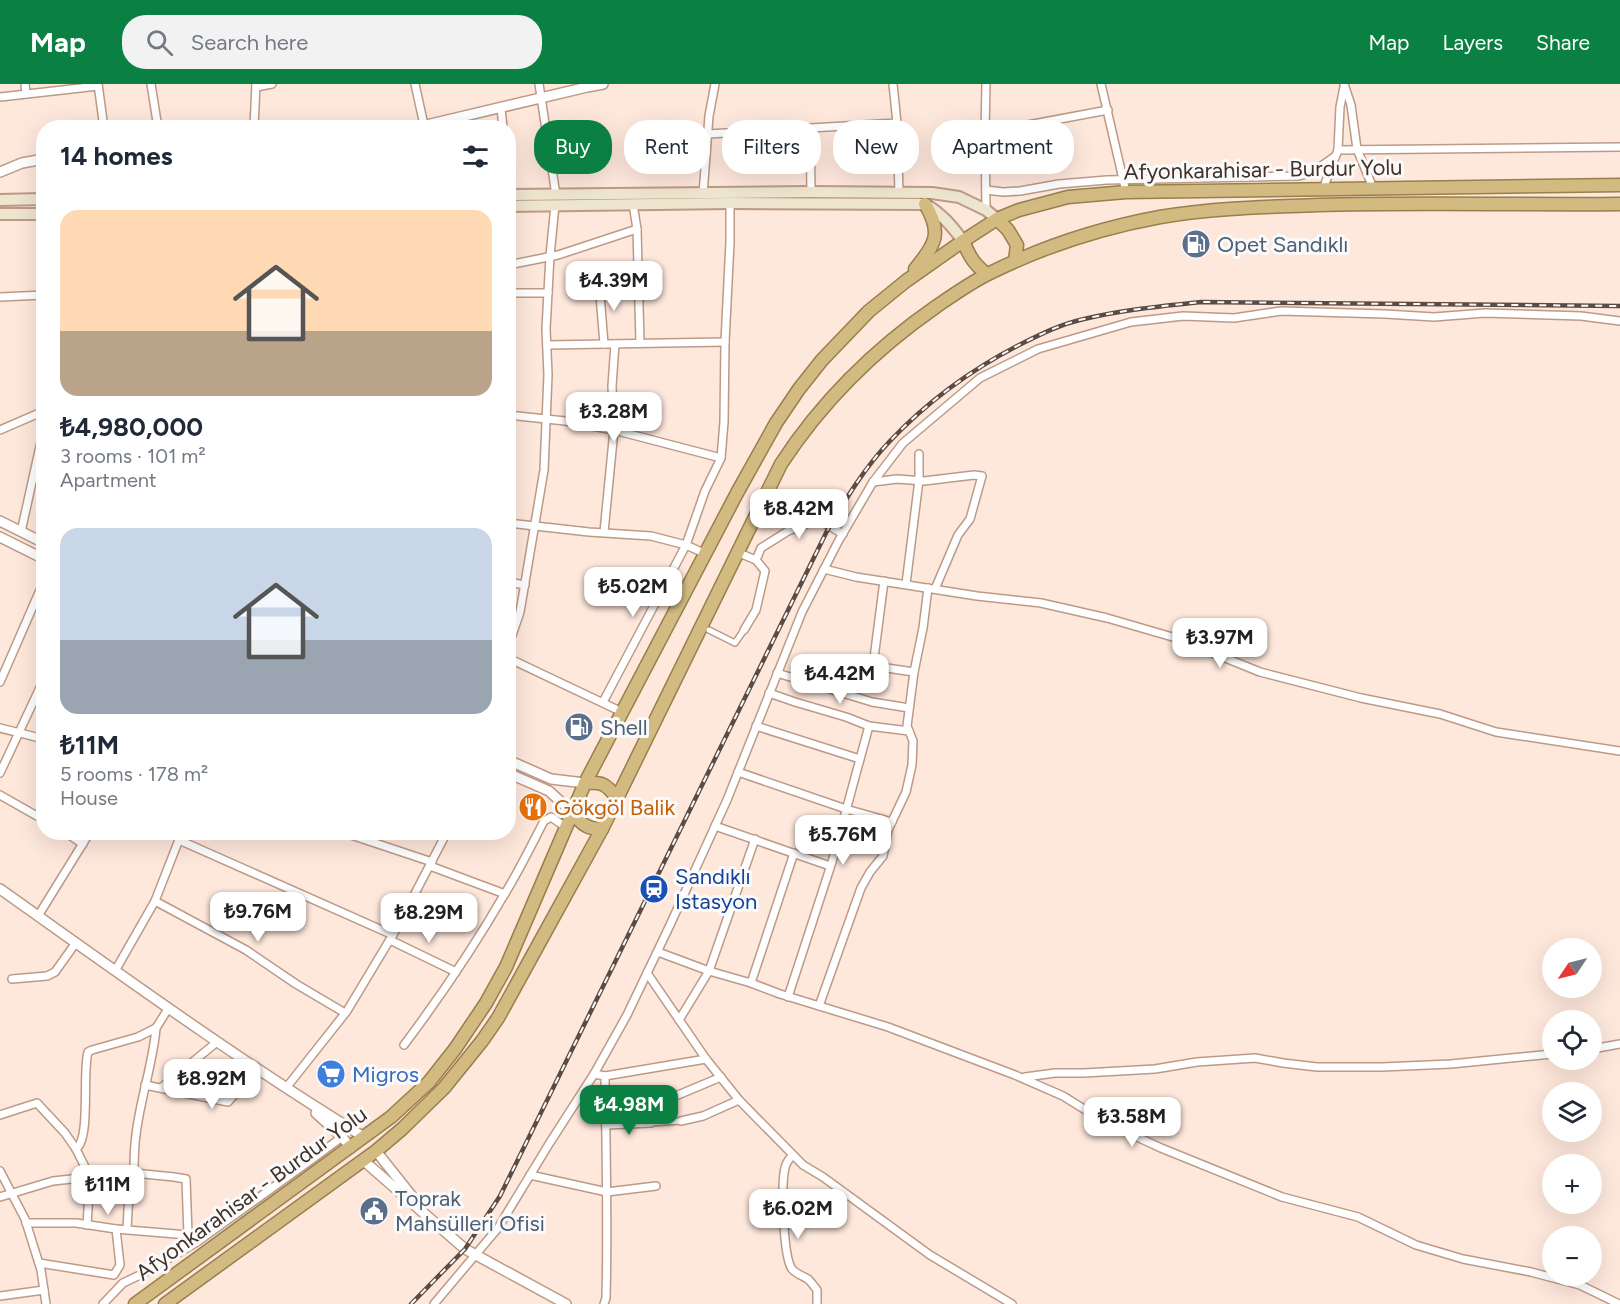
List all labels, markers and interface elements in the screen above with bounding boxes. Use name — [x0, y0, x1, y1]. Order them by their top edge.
search box — [122, 15, 542, 69]
text: Map — [30, 25, 86, 59]
icon: search — [143, 26, 176, 59]
text: Search here — [191, 29, 308, 56]
text: Map — [1369, 30, 1409, 55]
text: Layers — [1442, 30, 1503, 55]
text: Share — [1536, 30, 1590, 55]
chip: Buy — [534, 120, 612, 174]
chip: Rent — [624, 120, 710, 174]
chip: Filters — [722, 120, 821, 174]
chip: New — [833, 120, 919, 174]
chip: Apartment — [931, 120, 1074, 174]
text: 14 homes — [60, 140, 173, 172]
icon: filters — [459, 140, 492, 173]
street label: Afyonkarahisar - Burdur Yolu — [1123, 154, 1403, 185]
fuel station icon: Opet Sandıklı — [1180, 228, 1212, 260]
place label: Opet Sandıklı — [1217, 231, 1348, 258]
icon: home — [222, 249, 330, 357]
pin: ₺4.39M — [565, 261, 663, 312]
text: ₺4.39M — [580, 268, 648, 292]
pin: ₺3.28M — [565, 392, 663, 443]
text: ₺3.28M — [580, 399, 648, 423]
text: ₺4,980,000 — [60, 411, 203, 443]
text: 3 rooms · 101 m² — [60, 444, 206, 468]
text: Apartment — [60, 468, 157, 492]
pin: ₺8.42M — [750, 489, 848, 540]
text: ₺8.42M — [764, 496, 834, 520]
icon: home — [222, 567, 330, 675]
pin: ₺5.02M — [584, 567, 682, 618]
text: ₺5.02M — [598, 574, 668, 598]
pin: ₺3.97M — [1171, 618, 1269, 669]
text: ₺3.97M — [1186, 625, 1254, 649]
pin: ₺4.42M — [791, 654, 889, 705]
text: ₺4.42M — [805, 661, 875, 685]
fuel station icon: Shell — [563, 711, 595, 743]
place label: Shell — [600, 714, 647, 741]
text: ₺11M — [60, 729, 119, 761]
text: 5 rooms · 178 m² — [60, 762, 208, 786]
text: House — [60, 786, 118, 810]
restaurant icon: Gökgöl Balik — [517, 791, 549, 823]
place label: Gökgöl Balik — [554, 794, 675, 821]
pin: ₺5.76M — [794, 815, 892, 866]
text: ₺5.76M — [809, 822, 877, 846]
place label: Sandıklı Istasyon — [675, 863, 757, 915]
station icon: Sandıklı Istasyon — [638, 873, 670, 905]
pin: ₺9.76M — [209, 892, 307, 943]
pin: ₺8.29M — [380, 893, 478, 944]
text: ₺9.76M — [224, 899, 292, 923]
text: ₺8.29M — [395, 900, 463, 924]
north arrow — [1542, 938, 1602, 998]
map controls — [1542, 938, 1602, 1286]
button: locate — [1542, 1010, 1602, 1070]
supermarket icon: Migros — [315, 1058, 347, 1090]
pin: ₺8.92M — [163, 1059, 261, 1110]
place label: Migros — [352, 1061, 419, 1088]
text: ₺8.92M — [178, 1066, 246, 1090]
button: layers — [1542, 1082, 1602, 1142]
pin: ₺4.98M — [580, 1085, 678, 1136]
text: ₺4.98M — [594, 1092, 664, 1116]
pin: ₺3.58M — [1083, 1097, 1181, 1148]
street label: Afyonkarahisar - Burdur Yolu — [130, 1100, 372, 1286]
text: ₺3.58M — [1098, 1104, 1166, 1128]
button: + — [1542, 1154, 1602, 1214]
pin: ₺11M — [72, 1165, 144, 1216]
text: ₺11M — [85, 1172, 131, 1196]
place label: Toprak Mahsülleri Ofisi — [395, 1185, 545, 1237]
pin: ₺6.02M — [749, 1189, 847, 1240]
public building icon: Toprak Mahsülleri Ofisi — [358, 1195, 390, 1227]
text: ₺6.02M — [763, 1196, 833, 1220]
button: − — [1542, 1226, 1602, 1286]

